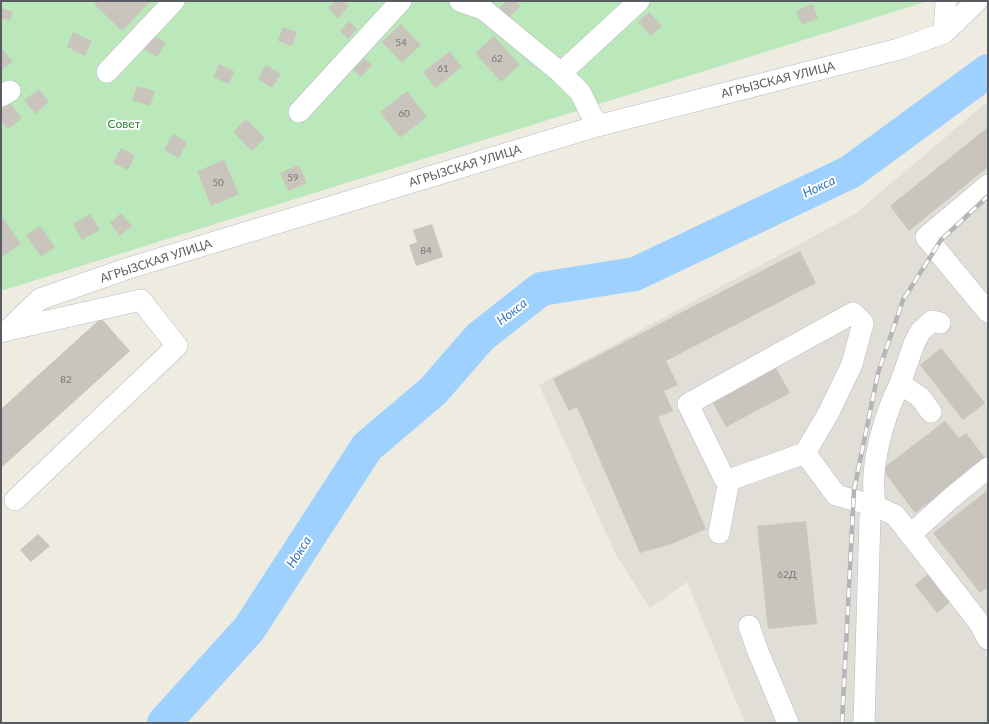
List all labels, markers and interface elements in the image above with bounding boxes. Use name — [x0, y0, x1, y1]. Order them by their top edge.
house number: 54 — [395, 37, 407, 49]
house number: 62 — [491, 53, 503, 65]
street label: АГРЫЗСКАЯ УЛИЦА — [720, 59, 836, 101]
house number: 61 — [437, 63, 449, 75]
house number: 60 — [398, 108, 410, 120]
park label: Совет — [108, 117, 140, 131]
street label: АГРЫЗСКАЯ УЛИЦА — [407, 142, 523, 190]
house number: 59 — [287, 172, 299, 184]
water label: Нокса — [800, 173, 838, 201]
house number: 50 — [212, 177, 224, 189]
street label: АГРЫЗСКАЯ УЛИЦА — [98, 236, 214, 286]
house number: 84 — [420, 245, 432, 257]
water label: Нокса — [494, 295, 530, 329]
house number: 82 — [60, 374, 72, 386]
water label: Нокса — [283, 533, 315, 571]
house number: 62Д — [777, 569, 797, 581]

